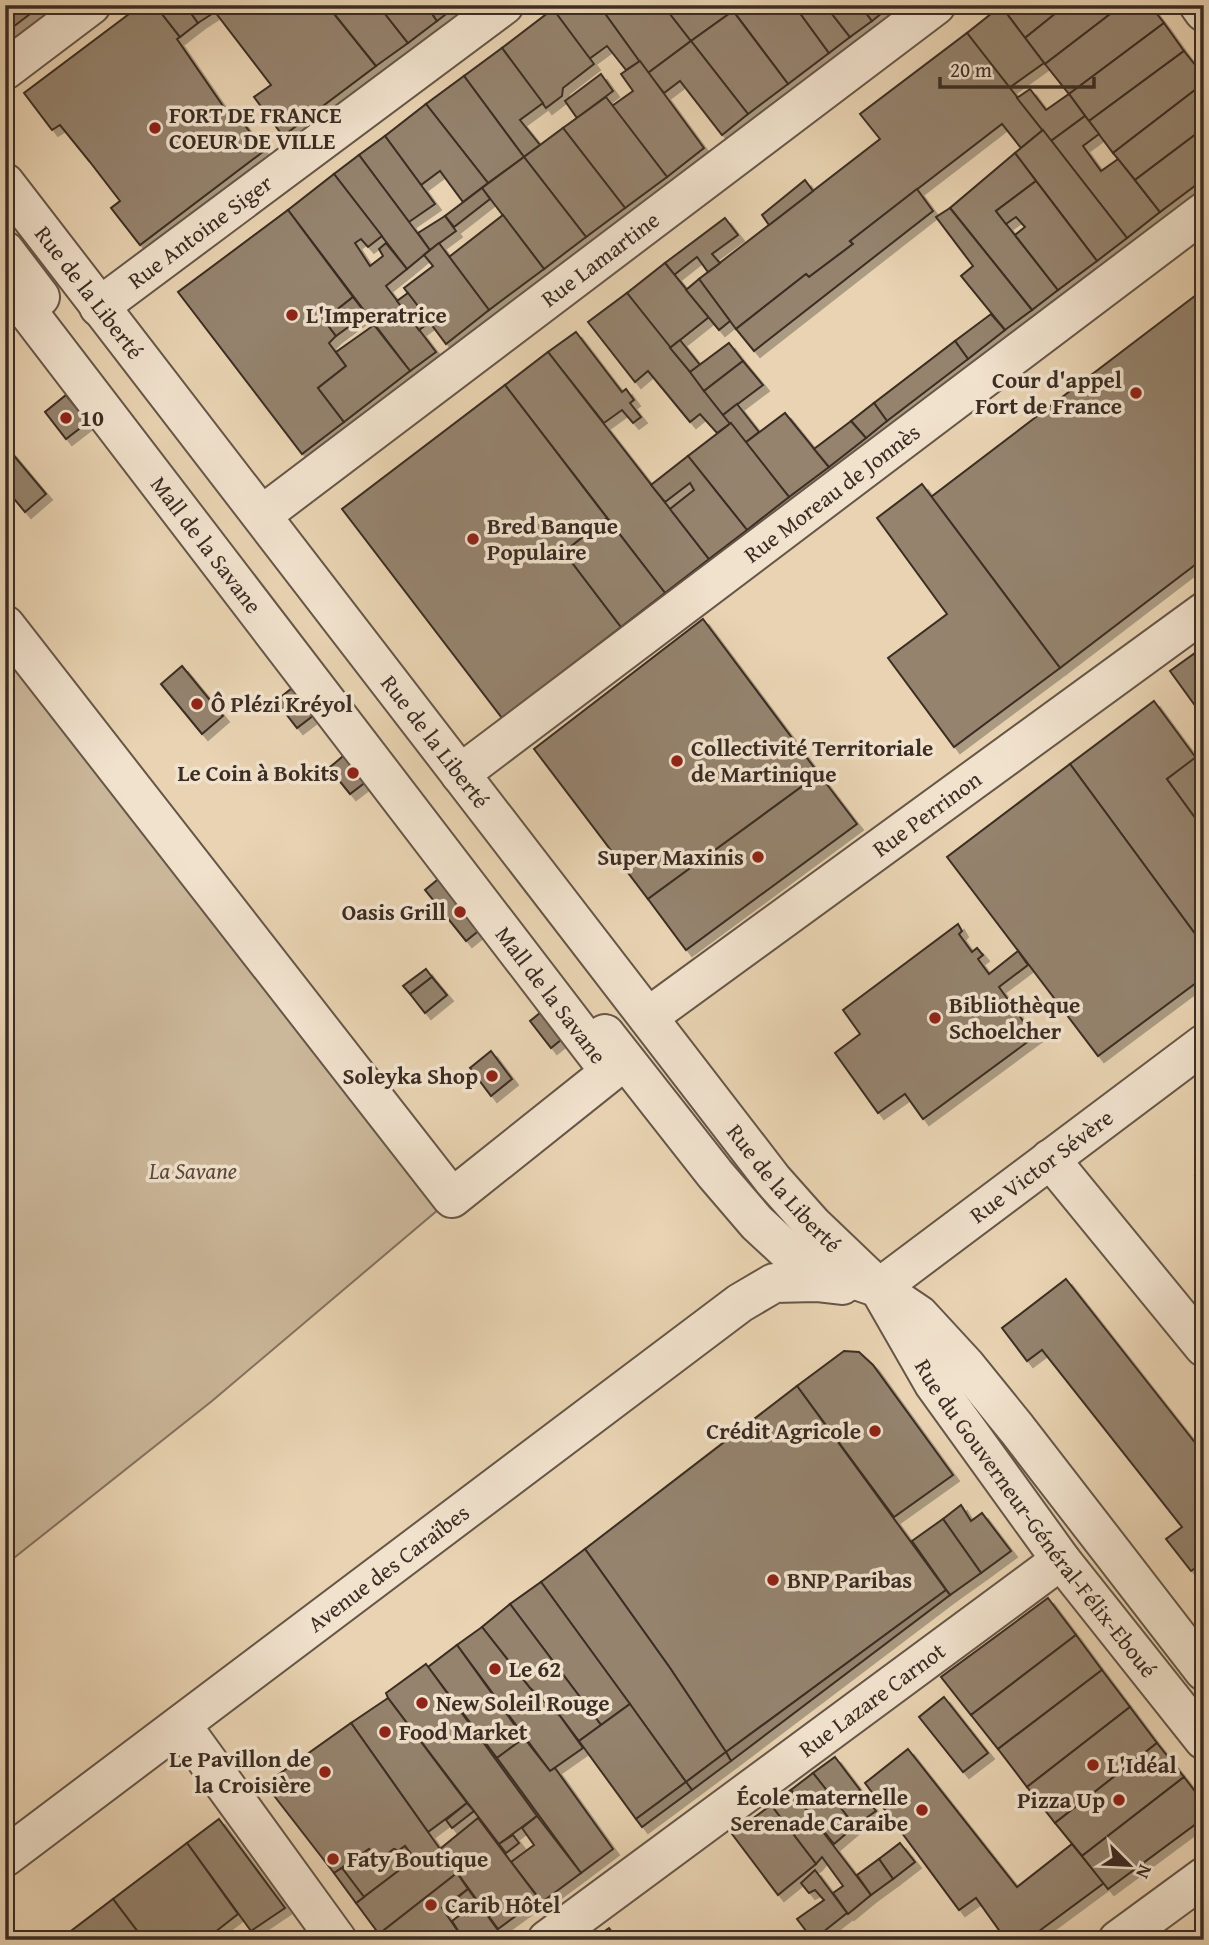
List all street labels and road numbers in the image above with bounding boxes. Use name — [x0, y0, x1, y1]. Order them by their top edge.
street label: Rue Antoine Siger — [120, 166, 279, 296]
street label: Rue Lamartine — [534, 203, 666, 314]
street label: Rue de la Liberté — [27, 218, 152, 366]
street label: Rue Moreau de Jonnès — [736, 415, 927, 570]
street label: Mall de la Savane — [143, 469, 270, 620]
street label: Rue de la Liberté — [373, 667, 498, 815]
street label: Rue Perrinon — [865, 762, 988, 864]
street label: Mall de la Savane — [488, 919, 615, 1070]
street label: Rue Victor Sévère — [962, 1101, 1120, 1231]
street label: Rue de la Liberté — [719, 1117, 849, 1260]
street label: Rue du Gouverneur-Général-Félix-Eboué — [907, 1353, 1165, 1684]
street label: Avenue des Caraïbes — [300, 1496, 476, 1640]
street label: Rue Lazare Carnot — [791, 1634, 952, 1765]

